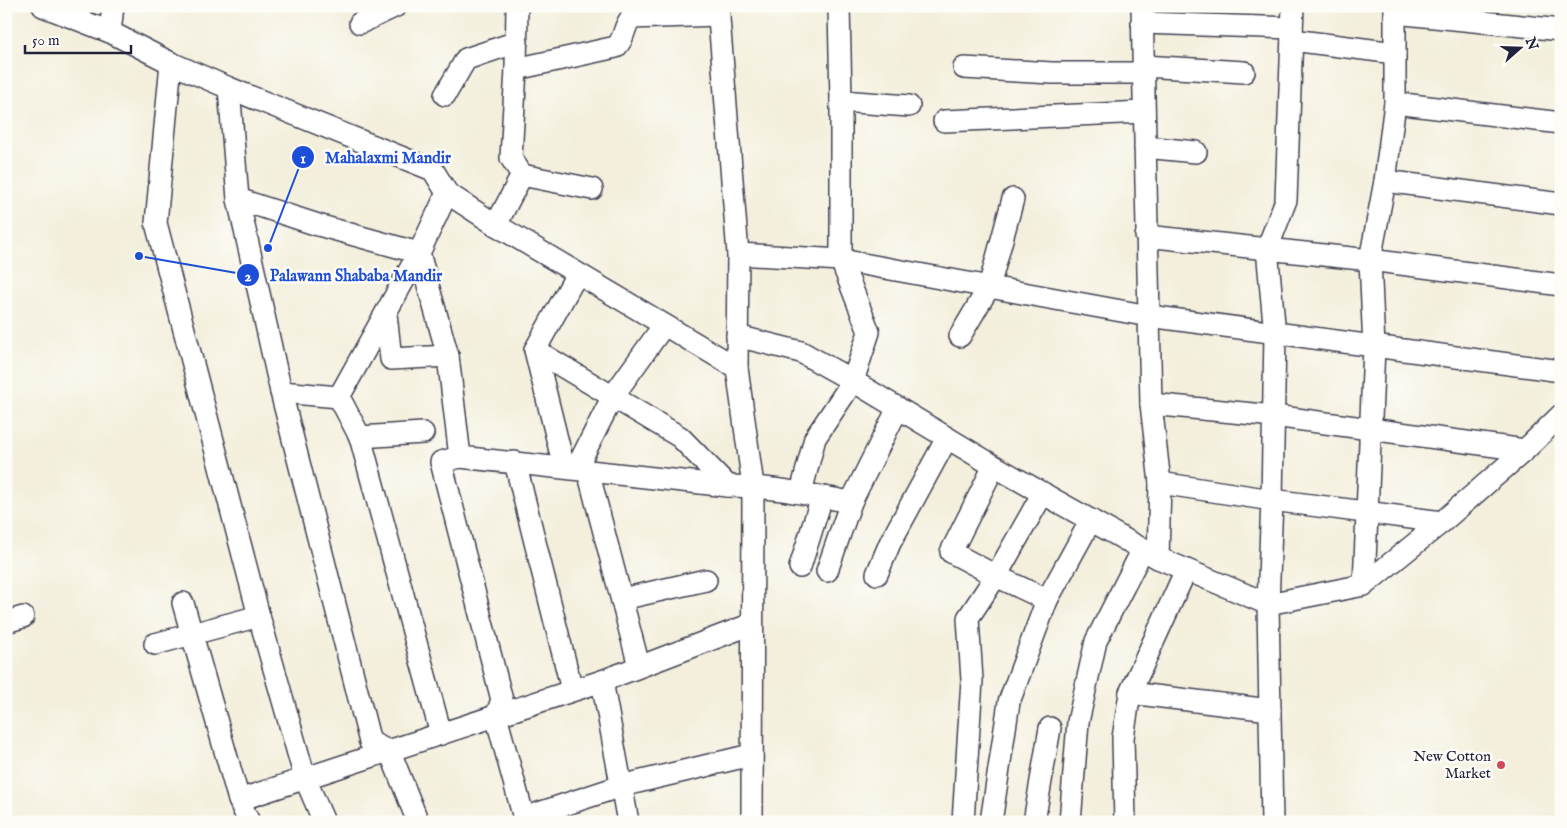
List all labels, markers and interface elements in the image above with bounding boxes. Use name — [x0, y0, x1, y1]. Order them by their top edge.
scale bar — [25, 22, 131, 54]
north arrow — [1494, 22, 1544, 72]
text: 50 m — [32, 31, 60, 50]
text: N — [1520, 34, 1542, 53]
callout: Mahalaxmi Mandir — [290, 142, 461, 173]
text: 1 — [300, 149, 306, 168]
text: Mahalaxmi Mandir — [325, 149, 451, 169]
callout: Palawann Shababa Mandir — [235, 260, 453, 291]
text: 2 — [244, 267, 252, 286]
text: Palawann Shababa Mandir — [270, 267, 442, 287]
place label: New Cotton Market — [1413, 747, 1491, 783]
marker: New Cotton Market — [1495, 759, 1507, 771]

